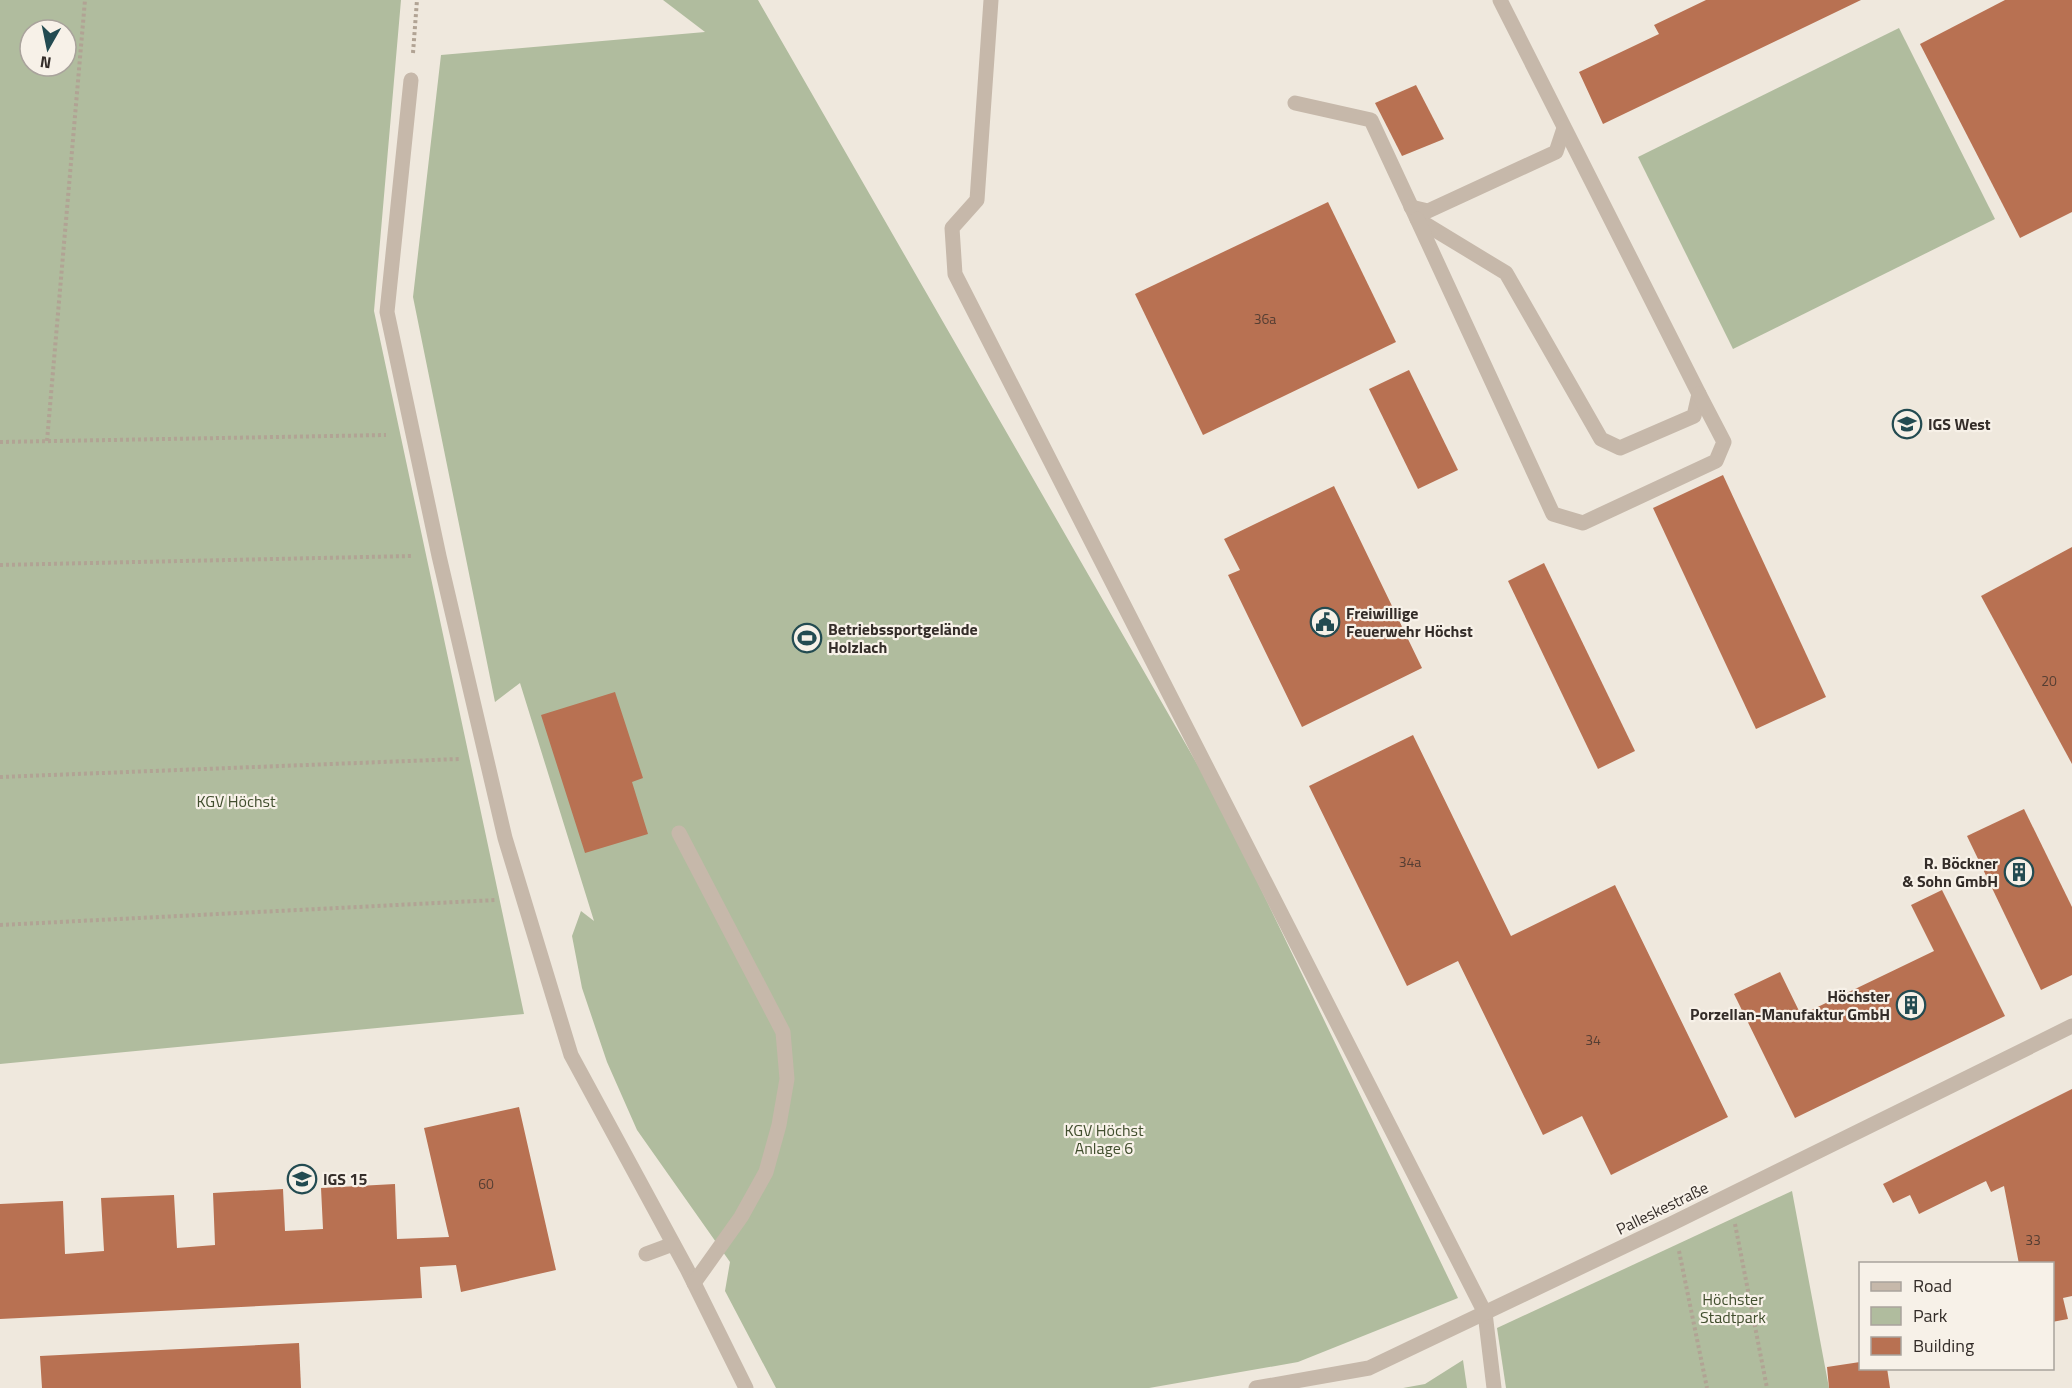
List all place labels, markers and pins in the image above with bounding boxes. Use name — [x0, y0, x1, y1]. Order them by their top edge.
school or university icon: IGS West — [1891, 408, 1923, 440]
place label: IGS West — [1928, 412, 1991, 436]
place label: Freiwillige Feuerwehr Höchst — [1346, 601, 1473, 643]
public building icon: Freiwillige Feuerwehr Höchst — [1309, 606, 1341, 638]
place label: Betriebssportgelände Holzlach — [828, 617, 978, 659]
sports icon: Betriebssportgelände Holzlach — [791, 622, 823, 654]
place label: R. Böckner & Sohn GmbH — [1902, 851, 1998, 893]
building icon: R. Böckner & Sohn GmbH — [2003, 856, 2035, 888]
place label: Höchster Porzellan-Manufaktur GmbH — [1690, 984, 1890, 1026]
building icon: Höchster Porzellan-Manufaktur GmbH — [1895, 989, 1927, 1021]
school or university icon: IGS 15 — [286, 1163, 318, 1195]
place label: IGS 15 — [323, 1167, 368, 1191]

